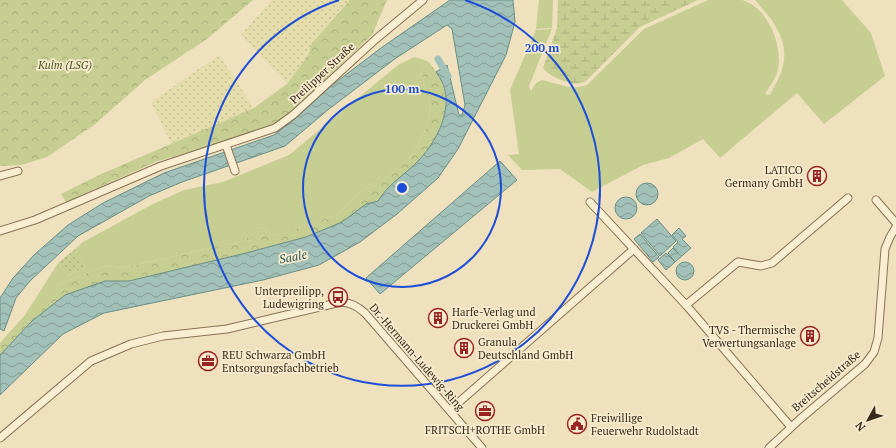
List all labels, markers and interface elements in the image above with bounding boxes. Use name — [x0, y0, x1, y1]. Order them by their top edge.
street label: Preilipper Straße — [287, 39, 358, 107]
text: 200 m — [525, 40, 559, 55]
park label: Kulm (LSG) — [37, 58, 92, 72]
text: 100 m — [385, 81, 419, 96]
place label: LATICO Germany GmbH — [725, 163, 803, 190]
building icon: LATICO Germany GmbH — [806, 165, 828, 187]
centre of rings — [395, 181, 409, 195]
water label: Saale — [278, 246, 309, 267]
place label: Unterpreilipp, Ludewigring — [255, 284, 324, 311]
bus stop icon: Unterpreilipp, Ludewigring — [327, 286, 349, 308]
street label: Dr.-Hermann-Ludewig-Ring — [367, 301, 468, 414]
place label: Harfe-Verlag und Druckerei GmbH — [452, 305, 536, 332]
building icon: Harfe-Verlag und Druckerei GmbH — [427, 307, 449, 329]
place label: TVS - Thermische Verwertungsanlage — [702, 323, 796, 350]
building icon: TVS - Thermische Verwertungsanlage — [799, 325, 821, 347]
place label: Granula Deutschland GmbH — [478, 335, 573, 362]
building icon: Granula Deutschland GmbH — [453, 337, 475, 359]
street label: Breitscheidstraße — [789, 347, 864, 415]
place label: REU Schwarza GmbH Entsorgungsfachbetrieb — [222, 348, 339, 375]
office icon: REU Schwarza GmbH Entsorgungsfachbetrieb — [197, 350, 219, 372]
office icon: FRITSCH+ROTHE GmbH — [474, 400, 496, 422]
north arrow — [848, 400, 888, 440]
place label: Freiwillige Feuerwehr Rudolstadt — [591, 411, 699, 438]
public building icon: Freiwillige Feuerwehr Rudolstadt — [566, 413, 588, 435]
text: N — [852, 418, 868, 434]
place label: FRITSCH+ROTHE GmbH — [425, 423, 545, 437]

